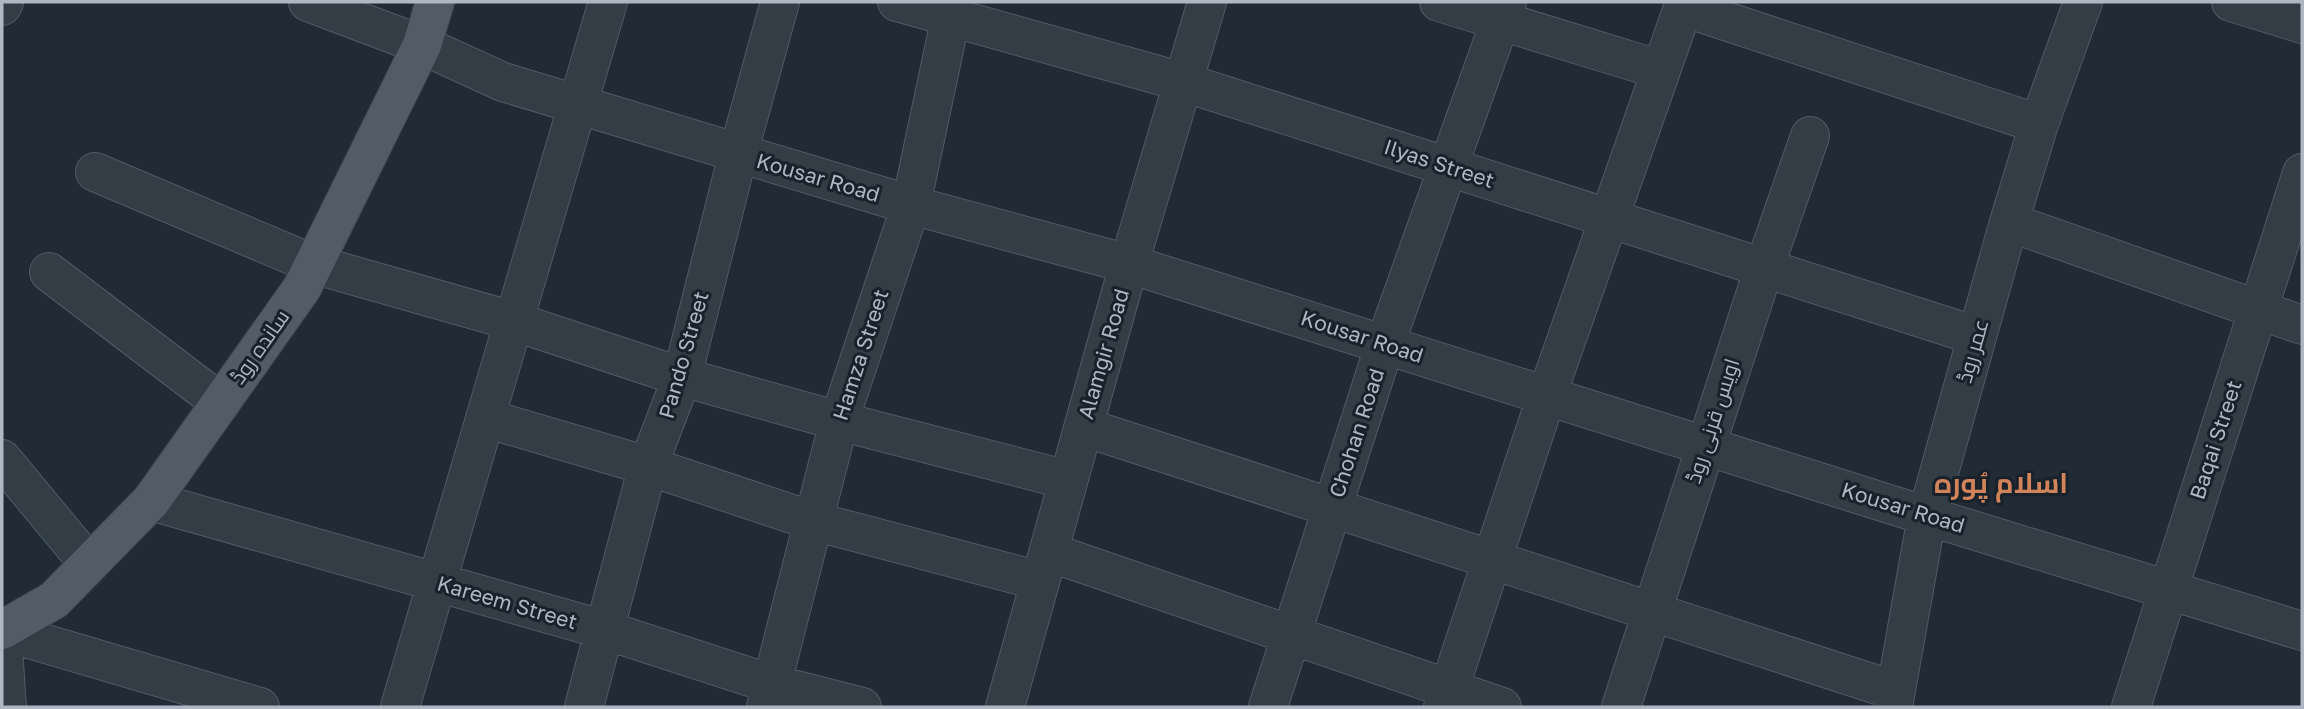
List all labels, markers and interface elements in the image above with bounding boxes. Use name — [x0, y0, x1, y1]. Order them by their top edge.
street label: Ilyas Street — [1381, 133, 1498, 193]
street label: Kousar Road — [754, 147, 883, 207]
street label: Hamza Street — [827, 286, 893, 424]
street label: Alamgir Road — [1072, 286, 1134, 422]
street label: Pando Street — [652, 288, 714, 421]
street label: ساندہ روڈ — [224, 304, 294, 389]
street label: Kousar Road — [1298, 304, 1427, 368]
street label: عمر روڈ — [1951, 316, 1994, 386]
street label: اویس قرنی روڈ — [1680, 355, 1745, 487]
street label: Chohan Road — [1323, 365, 1389, 501]
street label: Baqai Street — [2184, 377, 2247, 503]
district label: اسلام پُورہ — [1934, 466, 2068, 503]
street label: Kousar Road — [1839, 476, 1968, 538]
street label: Kareem Street — [434, 570, 580, 634]

